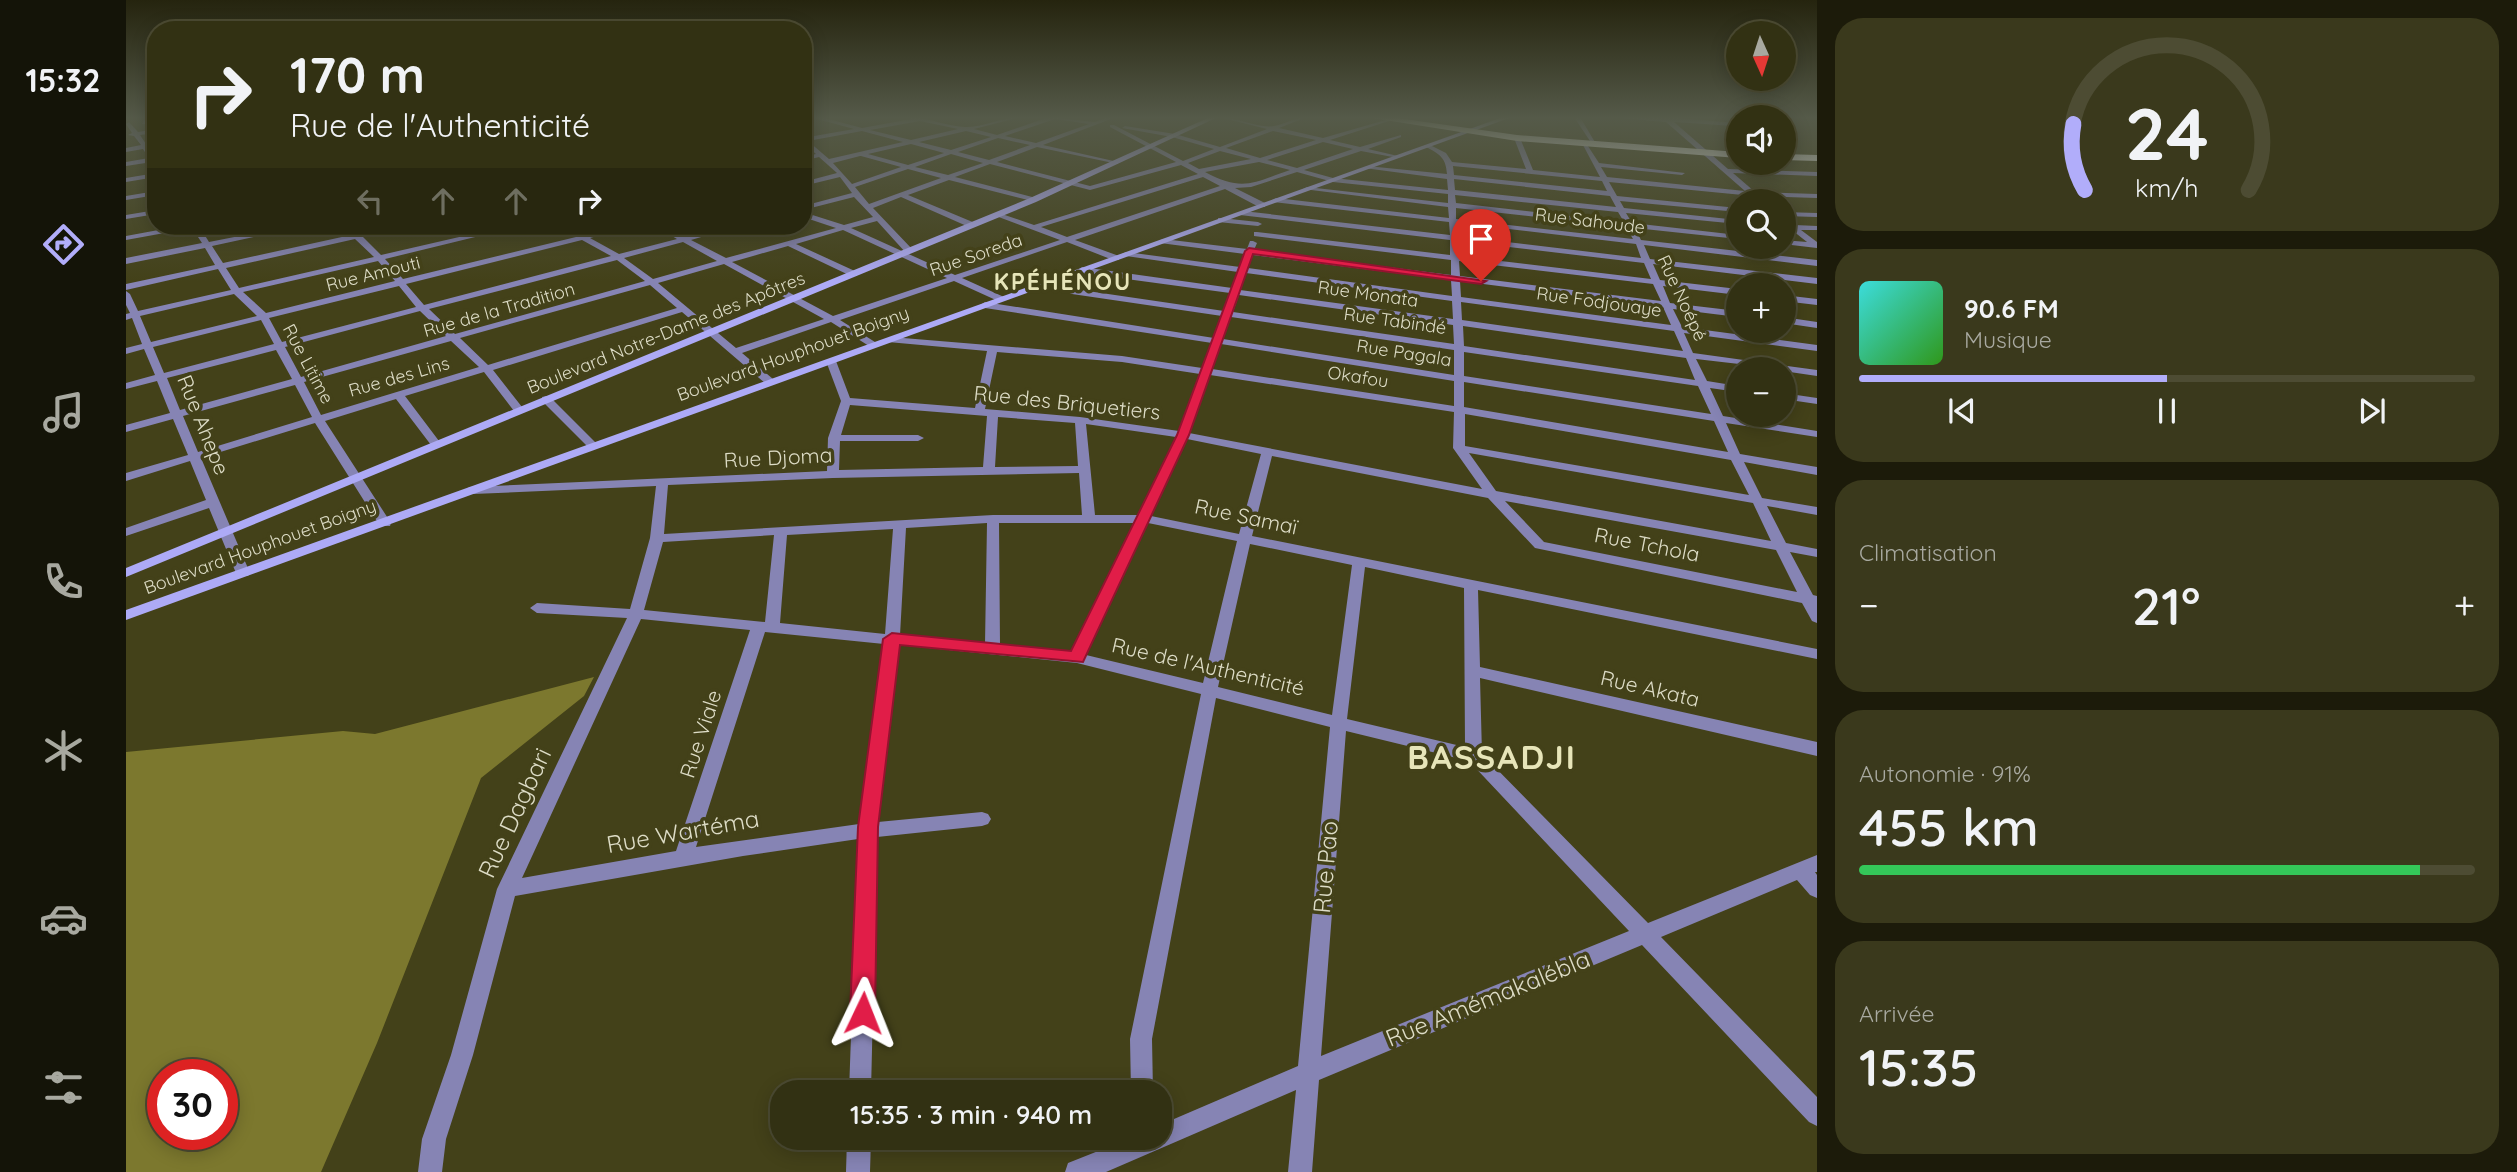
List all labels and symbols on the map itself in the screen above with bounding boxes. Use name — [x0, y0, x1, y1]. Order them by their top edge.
north arrow — [1726, 21, 1796, 91]
street label: Rue Sahoude — [1534, 202, 1646, 239]
pin — [1451, 209, 1511, 281]
street label: Rue Soreda — [926, 228, 1025, 281]
street label: Rue Amouti — [323, 251, 422, 296]
street label: Rue Noépé — [1652, 251, 1712, 345]
street label: Boulevard Notre-Dame des Apôtres — [523, 266, 808, 399]
district label: KPÉHÉNOU — [994, 267, 1132, 296]
street label: Rue Monata — [1316, 275, 1420, 312]
street label: Rue de la Tradition — [420, 277, 577, 342]
street label: Rue Fodjouaye — [1535, 281, 1663, 322]
street label: Boulevard Houphouet Boigny — [674, 301, 912, 406]
street label: Rue Tabindé — [1342, 302, 1448, 339]
street label: Rue Litime — [278, 320, 339, 408]
street label: Rue Pagala — [1355, 334, 1453, 371]
street label: Rue des Lins — [346, 351, 452, 402]
street label: Okafou — [1326, 360, 1390, 393]
street label: Rue Ahepe — [172, 371, 236, 478]
street label: Rue des Briquetiers — [972, 379, 1162, 425]
street label: Rue Djoma — [723, 441, 833, 473]
street label: Rue Samaï — [1192, 492, 1300, 540]
street label: Boulevard Houphouet Boigny — [141, 494, 379, 599]
street label: Rue Tchola — [1592, 521, 1702, 567]
street label: Rue de l'Authenticité — [1109, 631, 1307, 701]
street label: Rue Akata — [1598, 664, 1702, 712]
street label: Rue Viale — [674, 686, 726, 781]
district label: BASSADJI — [1407, 736, 1577, 777]
street label: Rue Dagbari — [471, 743, 557, 882]
street label: Rue Wartéma — [604, 803, 761, 859]
street label: Rue Pao — [1306, 819, 1344, 914]
street label: Rue Amémakalébla — [1381, 943, 1594, 1053]
position arrow — [826, 976, 900, 1050]
speed limit sign: 30 — [147, 1059, 238, 1150]

